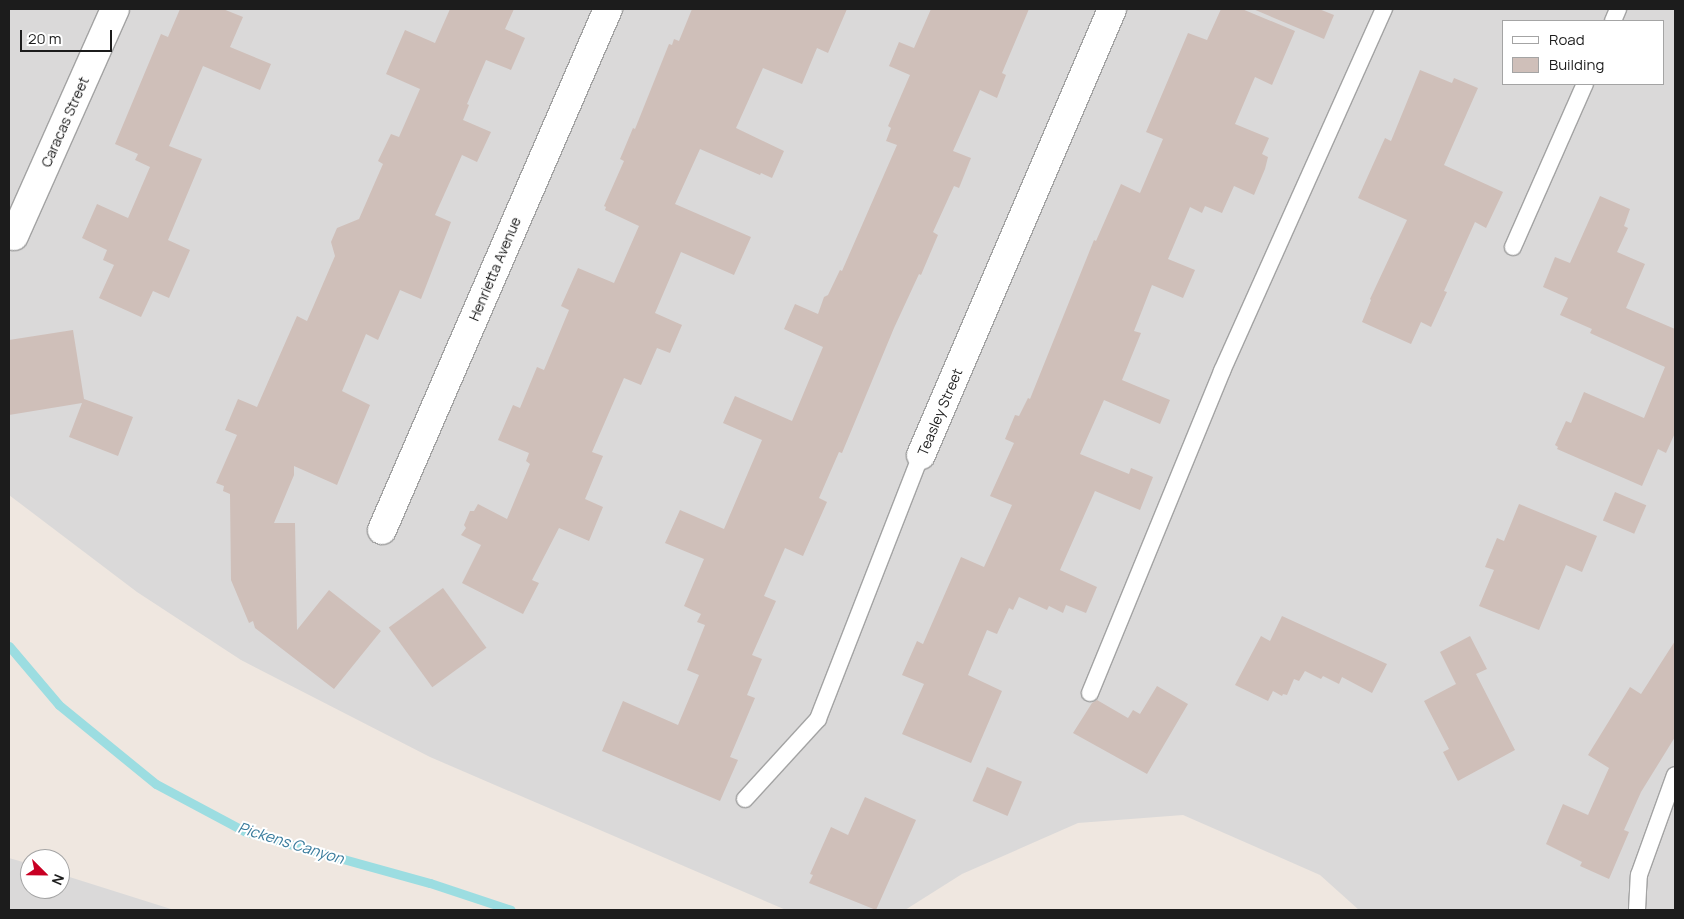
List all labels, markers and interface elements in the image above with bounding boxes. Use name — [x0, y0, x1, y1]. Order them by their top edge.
scale bar — [22, 20, 115, 52]
legend — [1502, 20, 1664, 85]
text: 20 m — [28, 28, 61, 49]
text: Road — [1549, 29, 1585, 50]
text: Building — [1549, 54, 1604, 75]
street label: Caracas Street — [38, 74, 92, 170]
street label: Henrietta Avenue — [466, 215, 524, 323]
street label: Teasley Street — [914, 366, 966, 458]
water label: Pickens Canyon — [236, 818, 346, 868]
north arrow — [20, 849, 70, 899]
text: N — [48, 871, 69, 888]

